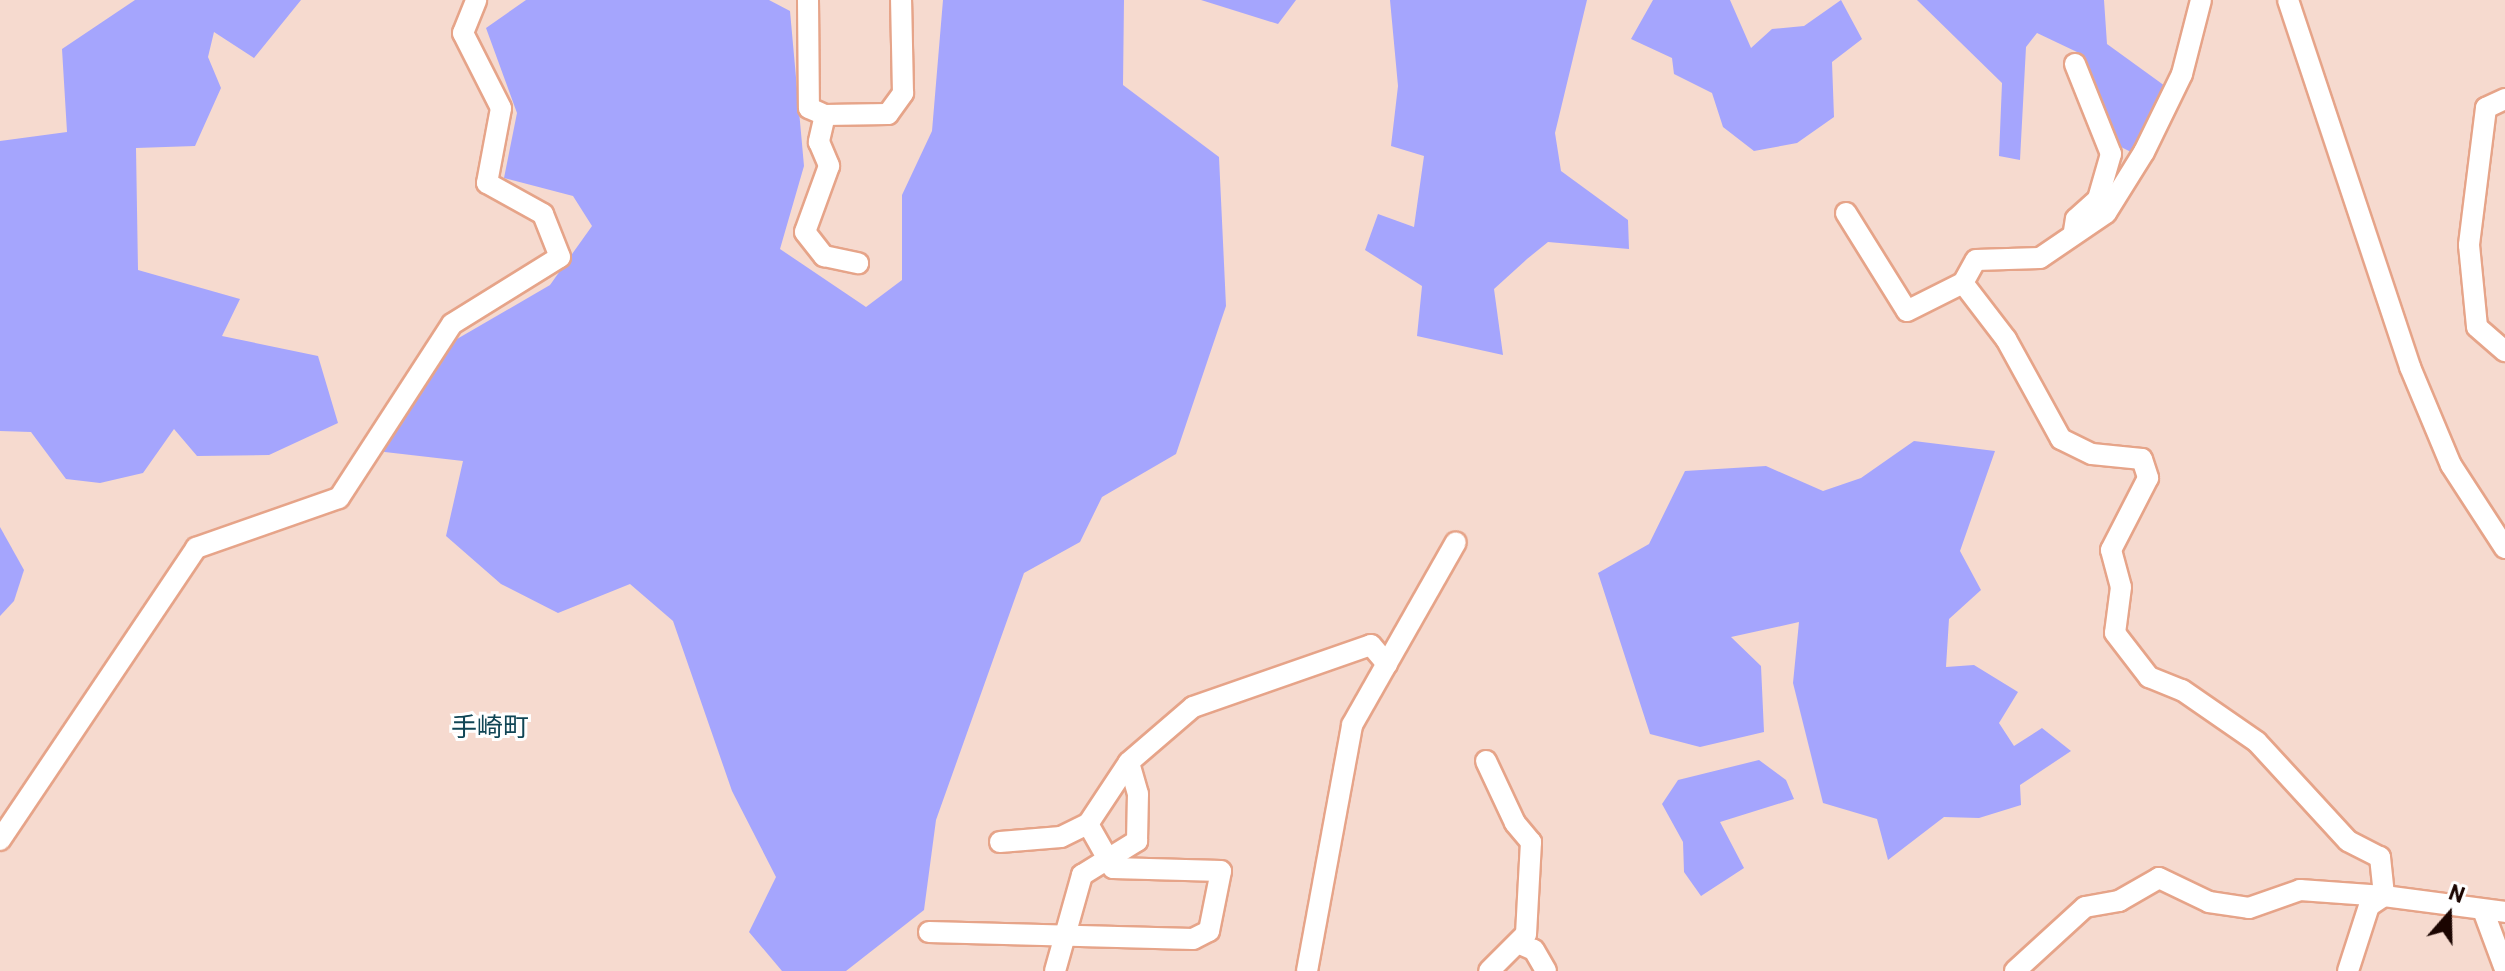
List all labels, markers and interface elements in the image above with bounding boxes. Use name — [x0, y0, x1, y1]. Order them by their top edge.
district label: 手崎町 — [451, 710, 529, 742]
north arrow — [2409, 875, 2489, 955]
text: N — [2446, 878, 2469, 907]

